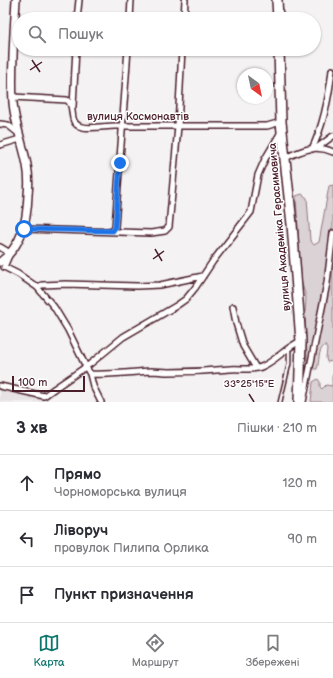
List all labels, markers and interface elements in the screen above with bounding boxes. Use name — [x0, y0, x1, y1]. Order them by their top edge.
search box — [12, 12, 321, 56]
icon: search — [26, 23, 48, 45]
text: Пошук — [58, 25, 104, 44]
north arrow — [237, 68, 273, 104]
street label: вулиця Космонавтів — [87, 110, 189, 123]
street label: вулиця Академіка Герасимовича — [266, 142, 293, 312]
route end — [111, 154, 129, 172]
route start — [15, 220, 33, 238]
scale bar — [12, 374, 85, 393]
text: 100 m — [18, 376, 47, 389]
text: 33°25'15"E — [224, 378, 275, 390]
text: 3 хв — [16, 418, 48, 438]
text: Пішки · 210 m — [237, 420, 317, 436]
text: Прямо — [54, 465, 101, 484]
icon: ahead — [16, 472, 38, 494]
text: 120 m — [282, 475, 317, 491]
text: Чорноморська вулиця — [54, 484, 187, 500]
text: Ліворуч — [54, 521, 108, 540]
icon: left — [16, 528, 38, 550]
text: 90 m — [288, 531, 317, 547]
text: провулок Пилипа Орлика — [54, 540, 209, 556]
icon: arrive — [16, 584, 38, 606]
text: Пункт призначення — [54, 585, 194, 604]
tab: Карта — [34, 632, 65, 669]
tab: Маршрут — [132, 632, 179, 669]
tab: Збережені — [246, 632, 299, 669]

